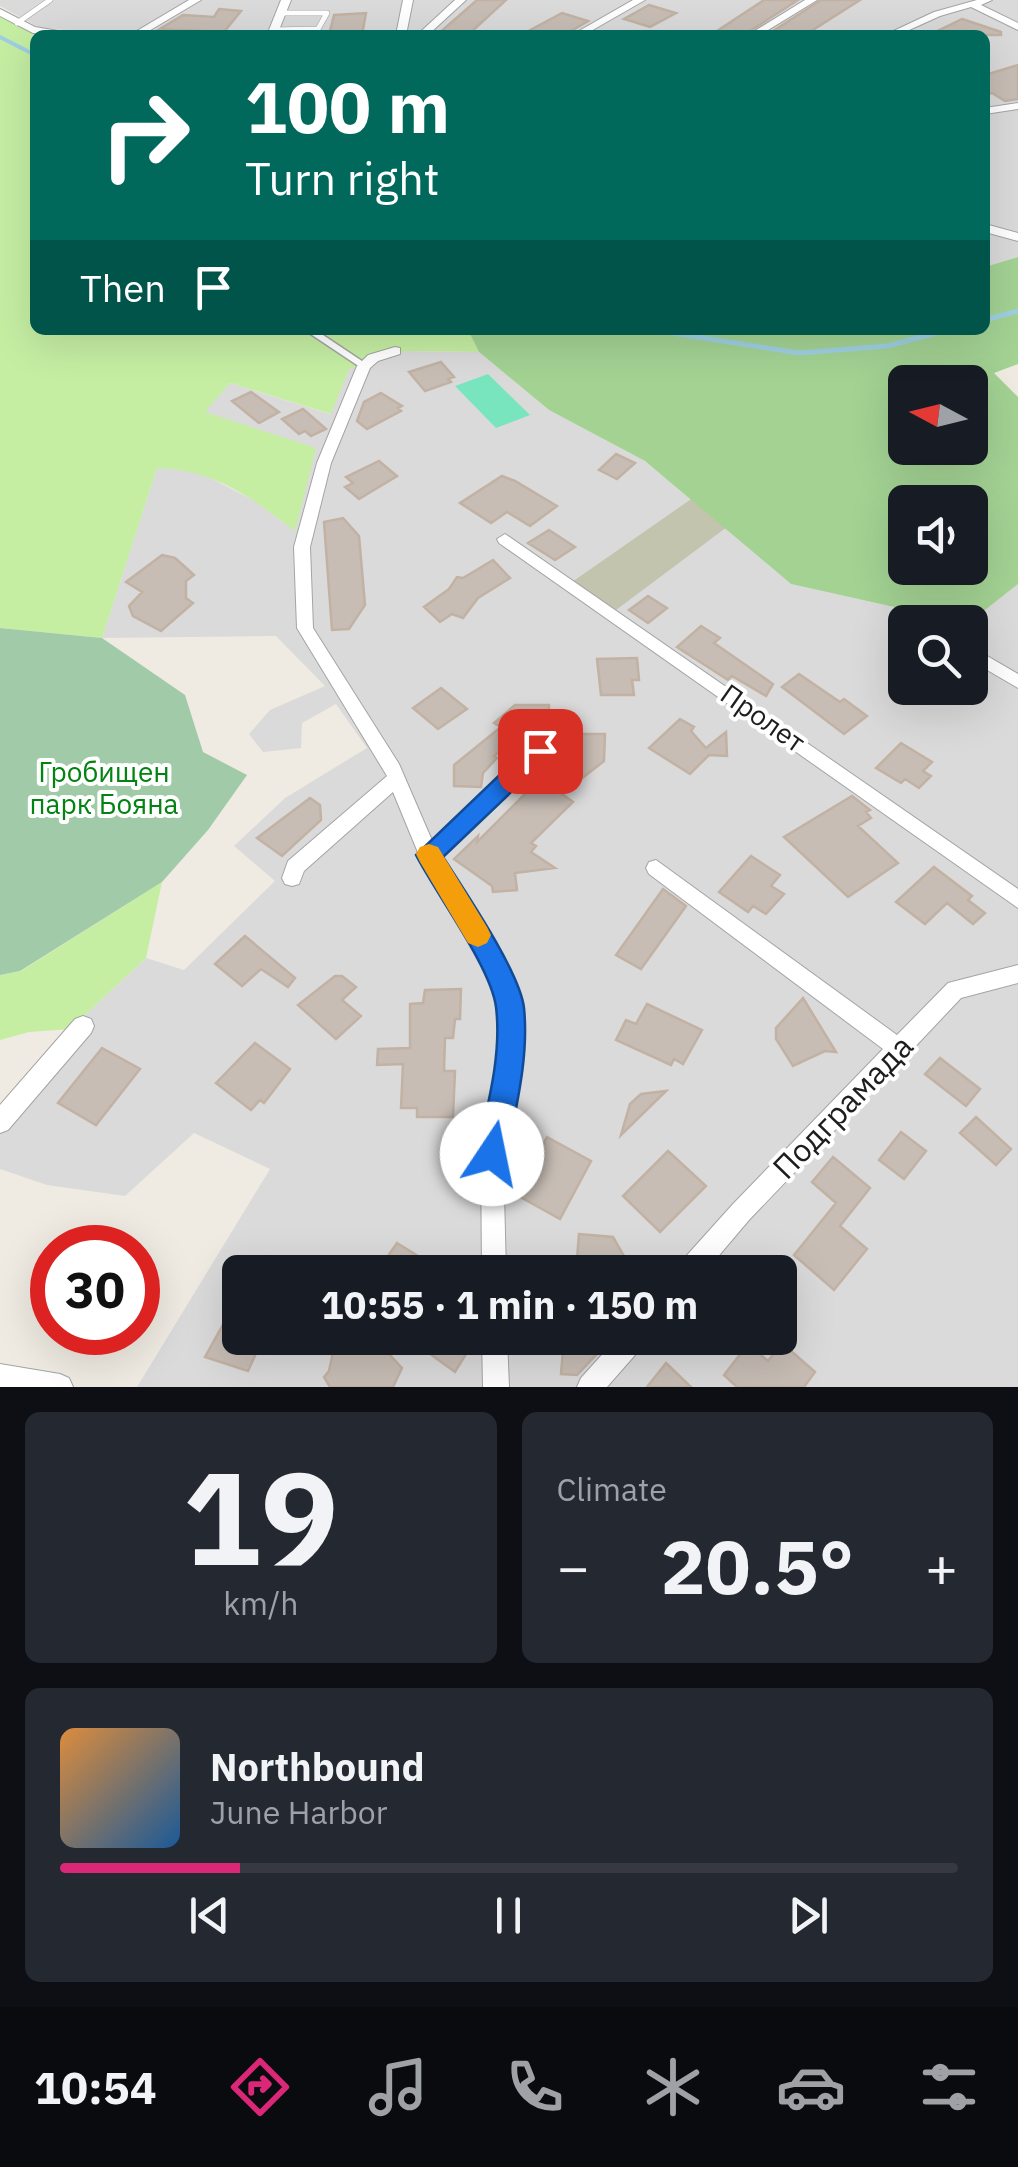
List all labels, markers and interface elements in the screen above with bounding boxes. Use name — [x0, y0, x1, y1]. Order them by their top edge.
text: 100 m — [245, 61, 450, 152]
icon: right — [80, 70, 210, 200]
text: Turn right — [245, 149, 440, 207]
icon: arrive — [186, 260, 241, 315]
text: Then — [80, 263, 166, 312]
north arrow — [888, 365, 988, 465]
map controls — [888, 365, 988, 705]
button: sound — [888, 485, 988, 585]
button: search — [888, 605, 988, 705]
street label: Пролет — [714, 675, 813, 760]
pin — [498, 709, 583, 794]
icon: arrive — [513, 724, 568, 779]
park label: Гробищен парк Бояна — [29, 753, 179, 822]
street label: Подграмада — [763, 1025, 922, 1187]
position arrow — [440, 1102, 544, 1206]
speed limit sign: 30 — [30, 1225, 160, 1355]
text: 10:55 · 1 min · 150 m — [321, 1280, 698, 1329]
text: 19 — [183, 1432, 339, 1601]
text: Climate — [557, 1468, 667, 1510]
text: 20.5° — [660, 1517, 854, 1615]
text: − — [557, 1531, 590, 1602]
text: + — [925, 1531, 958, 1602]
text: km/h — [223, 1582, 298, 1624]
text: Northbound — [210, 1742, 425, 1791]
text: June Harbor — [210, 1791, 387, 1833]
icon: previous — [182, 1888, 237, 1943]
icon: pause — [481, 1888, 536, 1943]
icon: next — [781, 1888, 836, 1943]
icon: directions — [225, 2052, 295, 2122]
icon: music — [363, 2052, 433, 2122]
icon: phone — [500, 2052, 570, 2122]
icon: climate — [638, 2052, 708, 2122]
icon: car — [776, 2052, 846, 2122]
icon: filters — [914, 2052, 984, 2122]
text: 10:54 — [34, 2058, 157, 2116]

